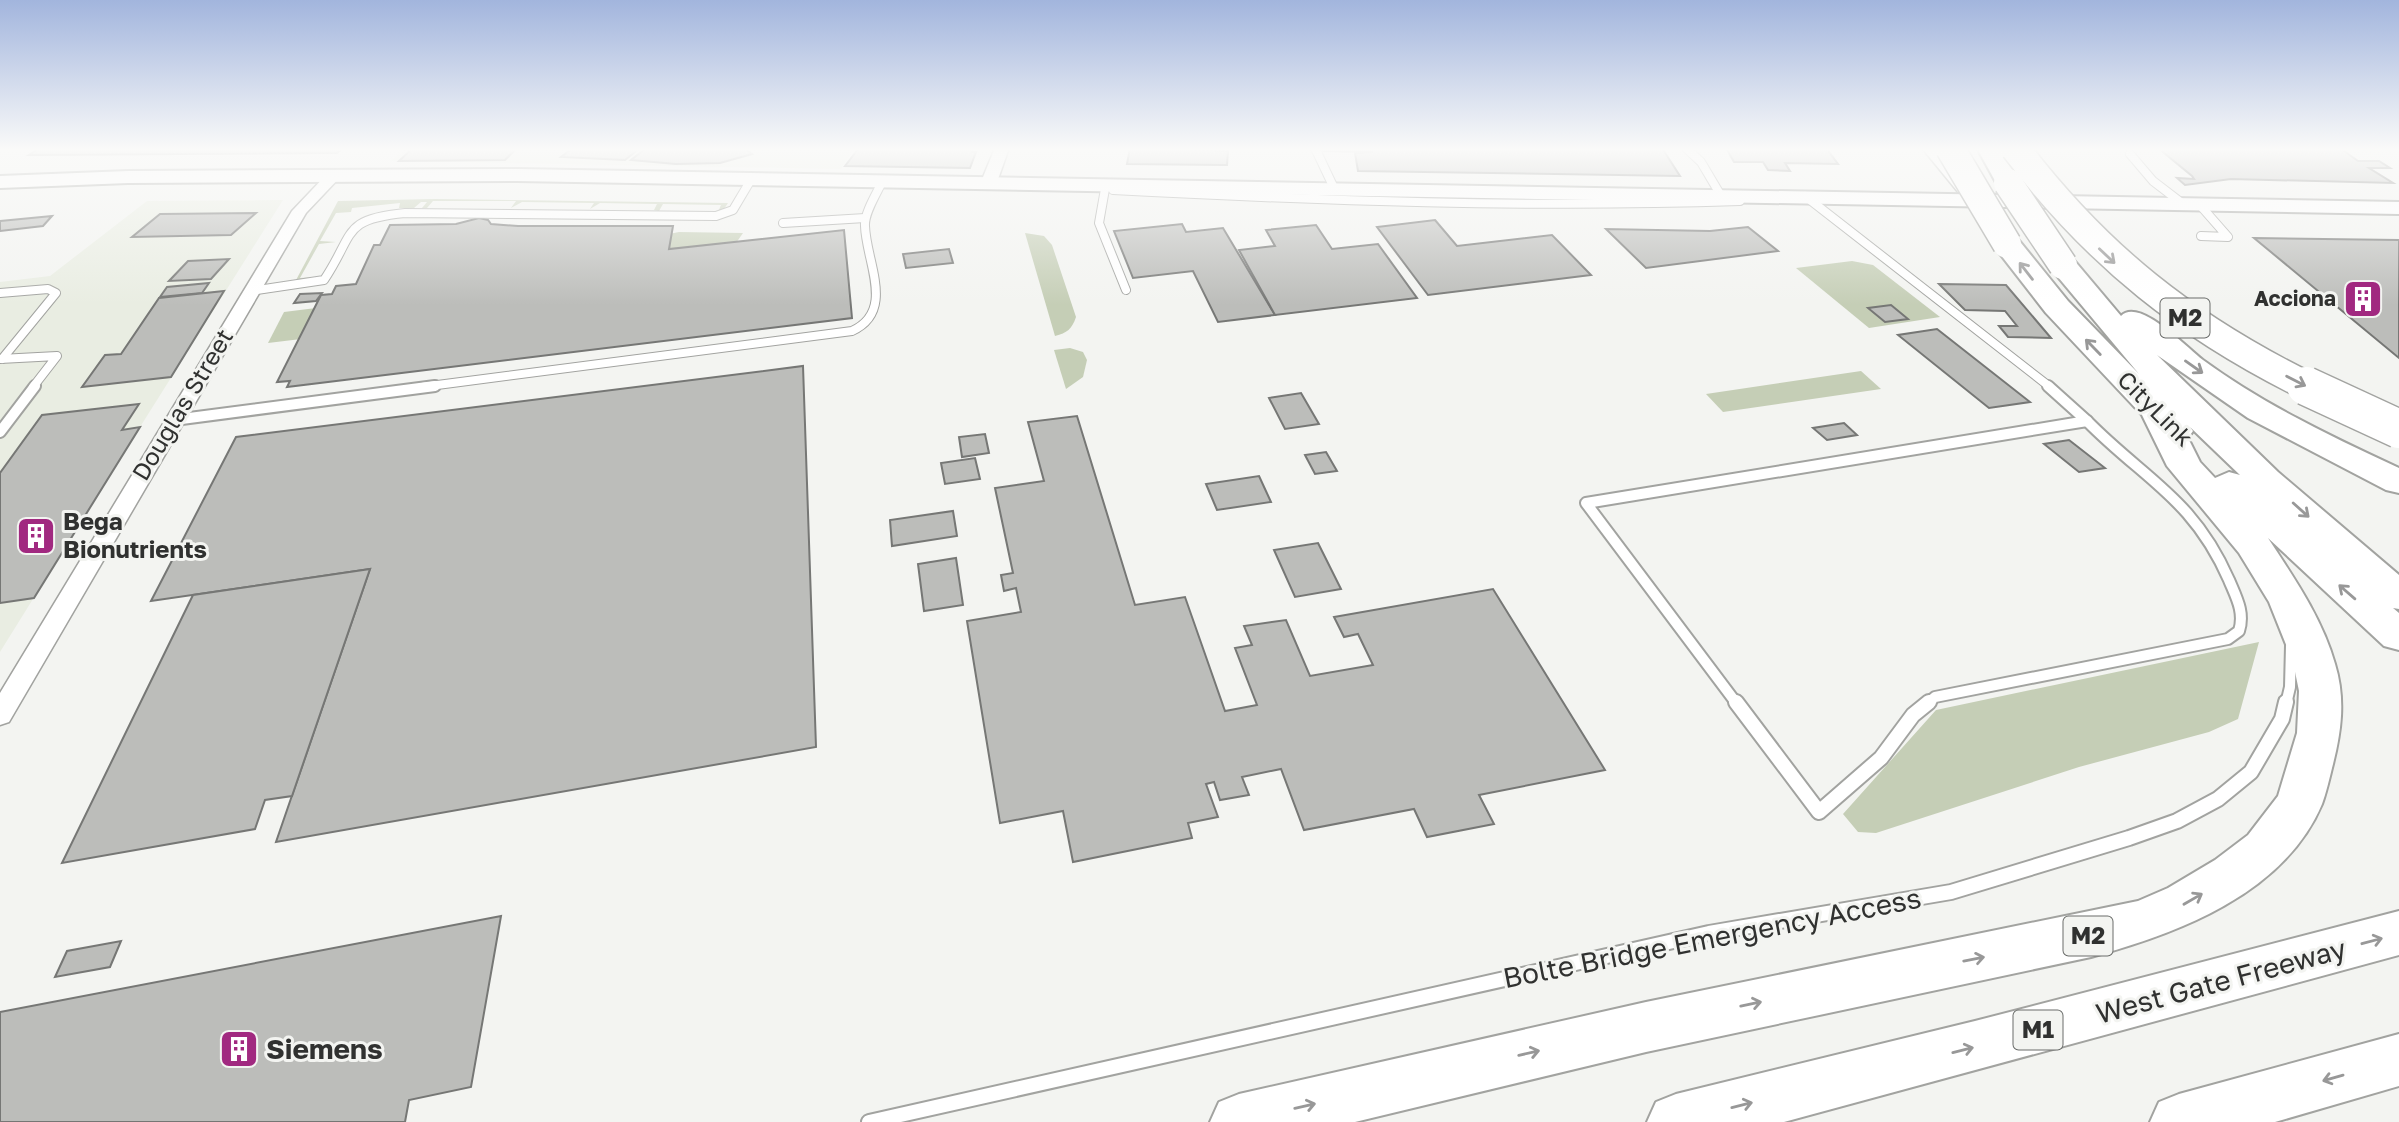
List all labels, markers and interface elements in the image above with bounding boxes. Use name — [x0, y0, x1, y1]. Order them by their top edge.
one-way arrow — [2098, 247, 2115, 264]
one-way arrow — [2019, 262, 2034, 280]
building icon: Acciona — [2342, 278, 2384, 320]
place label: Acciona — [2254, 285, 2336, 311]
road number: M2 — [2160, 298, 2210, 338]
street label: Douglas Street — [125, 323, 238, 485]
one-way arrow — [2085, 339, 2102, 356]
one-way arrow — [2184, 359, 2203, 374]
street label: CityLink — [2112, 364, 2200, 452]
one-way arrow — [2285, 375, 2306, 388]
one-way arrow — [2292, 502, 2309, 519]
place label: Bega Bionutrients — [63, 506, 207, 563]
building icon: Bega Bionutrients — [15, 515, 57, 557]
one-way arrow — [2339, 584, 2357, 599]
street label: Bolte Bridge Emergency Access — [1500, 881, 1924, 994]
one-way arrow — [2182, 892, 2202, 906]
road number: M2 — [2064, 917, 2112, 956]
street label: West Gate Freeway — [2092, 931, 2350, 1030]
one-way arrow — [2360, 934, 2383, 947]
one-way arrow — [1962, 952, 1985, 966]
one-way arrow — [1739, 997, 1762, 1010]
road number: M1 — [2014, 1010, 2062, 1050]
building icon: Siemens — [218, 1028, 260, 1070]
place label: Siemens — [266, 1032, 383, 1065]
one-way arrow — [1951, 1043, 1973, 1056]
one-way arrow — [1517, 1046, 1540, 1060]
one-way arrow — [2323, 1073, 2345, 1086]
one-way arrow — [1730, 1098, 1753, 1111]
one-way arrow — [1293, 1099, 1316, 1112]

